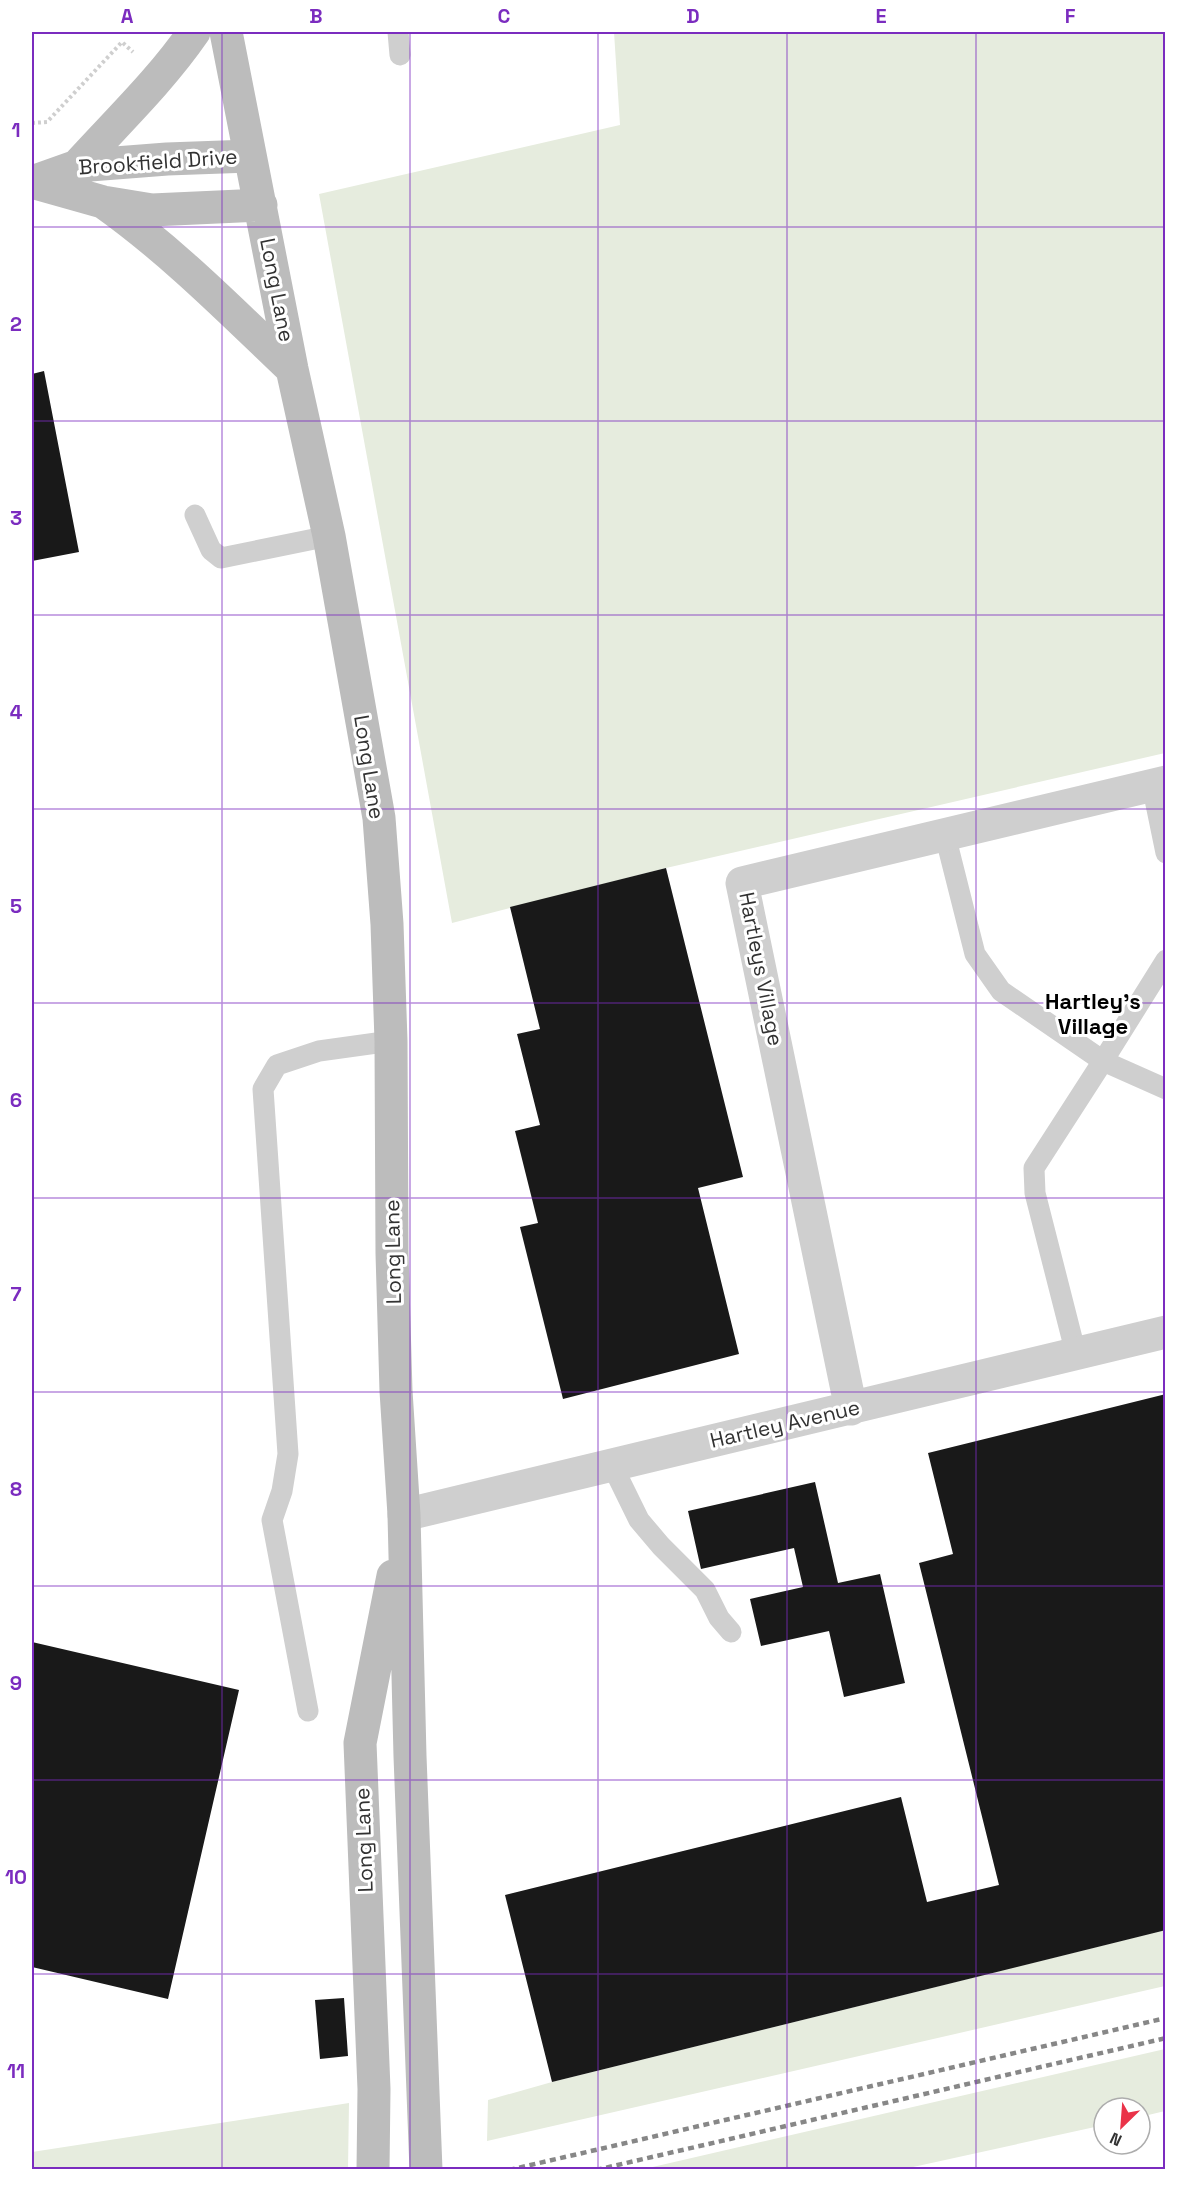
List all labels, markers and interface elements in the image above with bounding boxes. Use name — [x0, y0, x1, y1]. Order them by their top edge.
text: A — [121, 3, 134, 29]
text: B — [309, 3, 323, 29]
text: C — [498, 3, 511, 29]
text: D — [686, 3, 700, 29]
text: E — [875, 3, 887, 29]
text: F — [1065, 3, 1076, 29]
text: 1 — [11, 117, 21, 143]
street label: Brookfield Drive — [78, 142, 238, 181]
street label: Long Lane — [254, 236, 301, 344]
text: 2 — [10, 311, 22, 337]
text: 3 — [10, 505, 22, 531]
text: 4 — [10, 699, 23, 725]
street label: Long Lane — [348, 713, 391, 821]
street label: Hartleys Village — [733, 890, 790, 1048]
text: 5 — [10, 893, 22, 919]
district label: Hartley's Village — [1045, 987, 1141, 1040]
text: 6 — [10, 1087, 22, 1113]
street label: Long Lane — [378, 1199, 407, 1305]
text: 7 — [10, 1281, 22, 1307]
street label: Hartley Avenue — [707, 1393, 863, 1454]
text: 8 — [10, 1476, 22, 1502]
text: 9 — [10, 1670, 22, 1696]
street label: Long Lane — [348, 1787, 379, 1893]
text: 10 — [5, 1864, 27, 1890]
text: 11 — [7, 2058, 25, 2084]
north arrow — [1092, 2096, 1152, 2156]
text: N — [1107, 2127, 1125, 2151]

